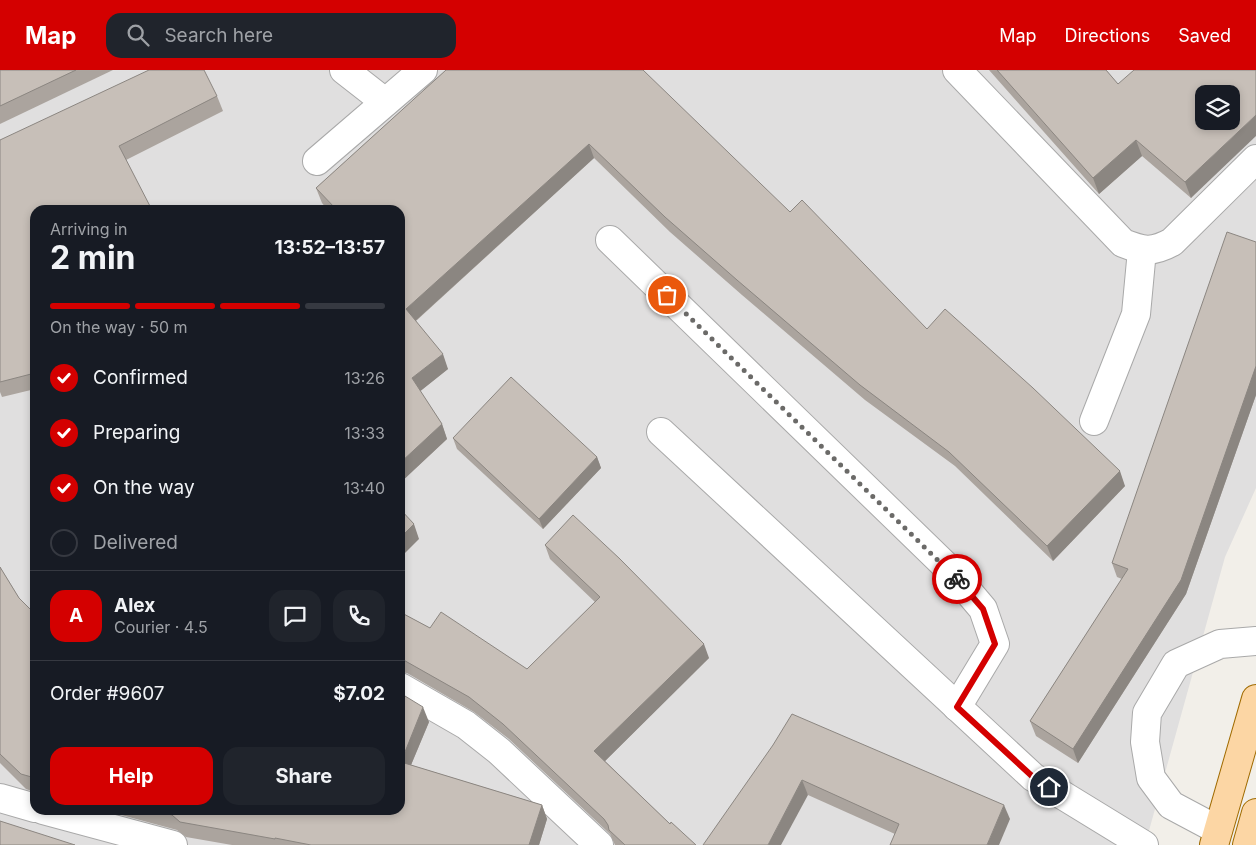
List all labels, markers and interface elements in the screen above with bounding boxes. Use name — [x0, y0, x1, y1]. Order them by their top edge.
search box — [106, 13, 456, 58]
text: Map — [25, 21, 76, 50]
icon: search — [124, 21, 152, 49]
text: Search here — [164, 24, 273, 47]
text: Map — [999, 25, 1037, 46]
text: Directions — [1065, 25, 1150, 46]
text: Saved — [1178, 25, 1231, 46]
map controls — [1195, 85, 1240, 130]
button: layers — [1195, 85, 1240, 130]
text: Arriving in — [50, 219, 127, 239]
text: 13:52–13:57 — [275, 236, 385, 259]
text: 2 min — [50, 238, 136, 277]
pin — [646, 274, 688, 316]
icon: bag — [653, 281, 681, 309]
text: On the way · 50 m — [50, 317, 188, 337]
icon: check — [50, 364, 78, 392]
text: Confirmed — [93, 366, 188, 389]
text: 13:26 — [344, 368, 385, 388]
icon: check — [50, 419, 78, 447]
text: Preparing — [93, 421, 180, 444]
text: 13:33 — [344, 423, 385, 443]
icon: check — [50, 474, 78, 502]
text: On the way — [93, 476, 195, 499]
text: 13:40 — [344, 478, 385, 498]
text: Delivered — [93, 531, 178, 554]
courier — [932, 554, 982, 604]
icon: bike — [943, 565, 971, 593]
button: chat — [269, 590, 321, 642]
button: phone — [333, 590, 385, 642]
text: Alex — [114, 594, 155, 617]
text: A — [69, 604, 83, 627]
text: Courier · 4.5 — [114, 617, 208, 637]
text: Order #9607 — [50, 682, 165, 705]
text: $7.02 — [333, 682, 385, 705]
button: Help — [50, 747, 213, 805]
button: Share — [223, 747, 385, 805]
pin — [1028, 766, 1070, 808]
icon: home — [1035, 773, 1063, 801]

